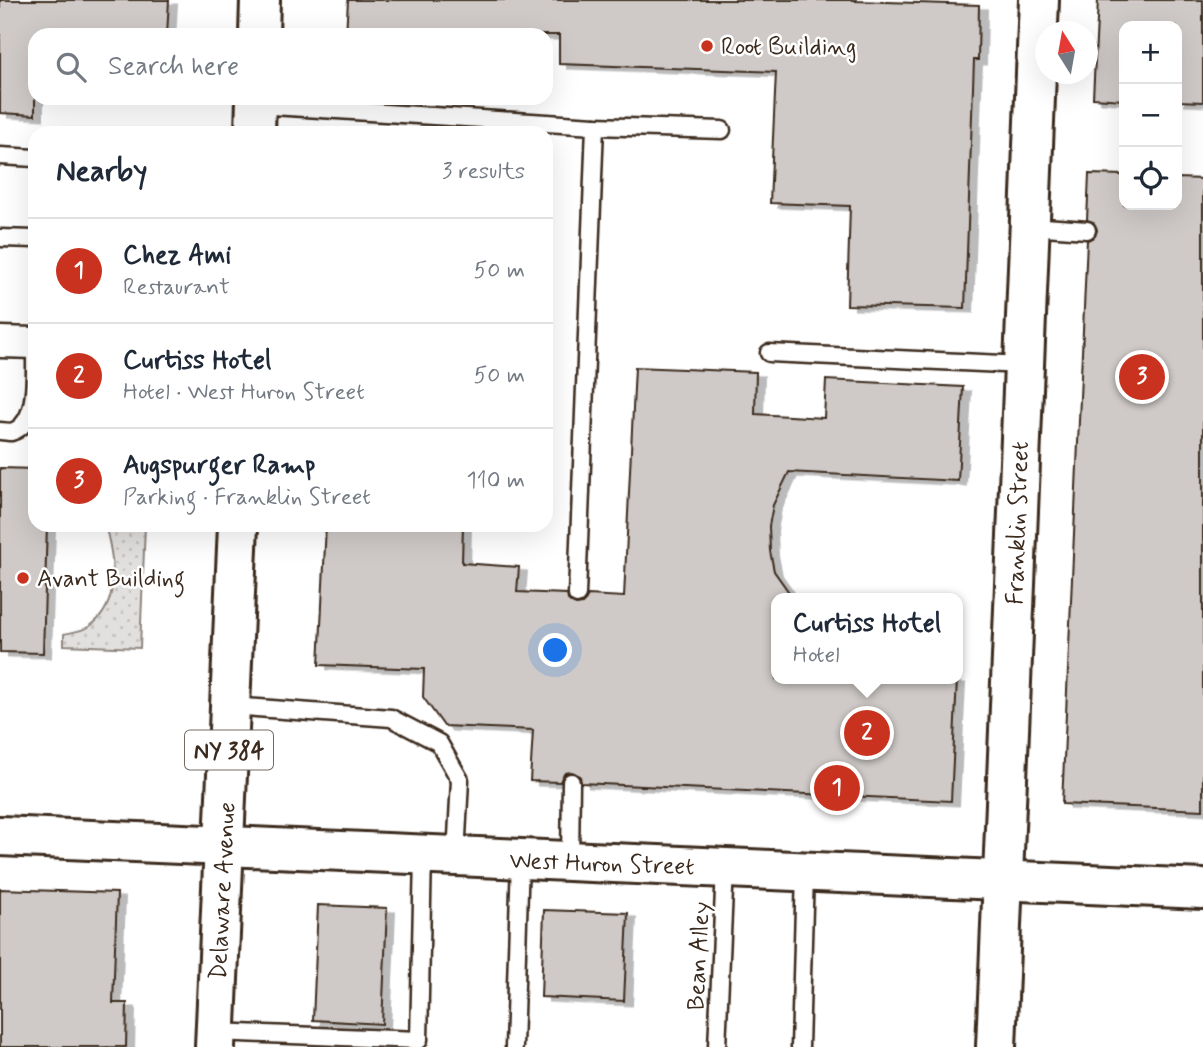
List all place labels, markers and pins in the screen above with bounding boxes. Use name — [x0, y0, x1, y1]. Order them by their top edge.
place label: Root Building — [721, 32, 856, 63]
marker: Root Building — [699, 38, 715, 54]
pin: 3 — [1119, 351, 1165, 403]
place label: Avant Building — [37, 564, 185, 598]
marker: Avant Building — [15, 570, 31, 586]
pin: 2 — [844, 707, 890, 759]
pin: 1 — [814, 762, 860, 814]

